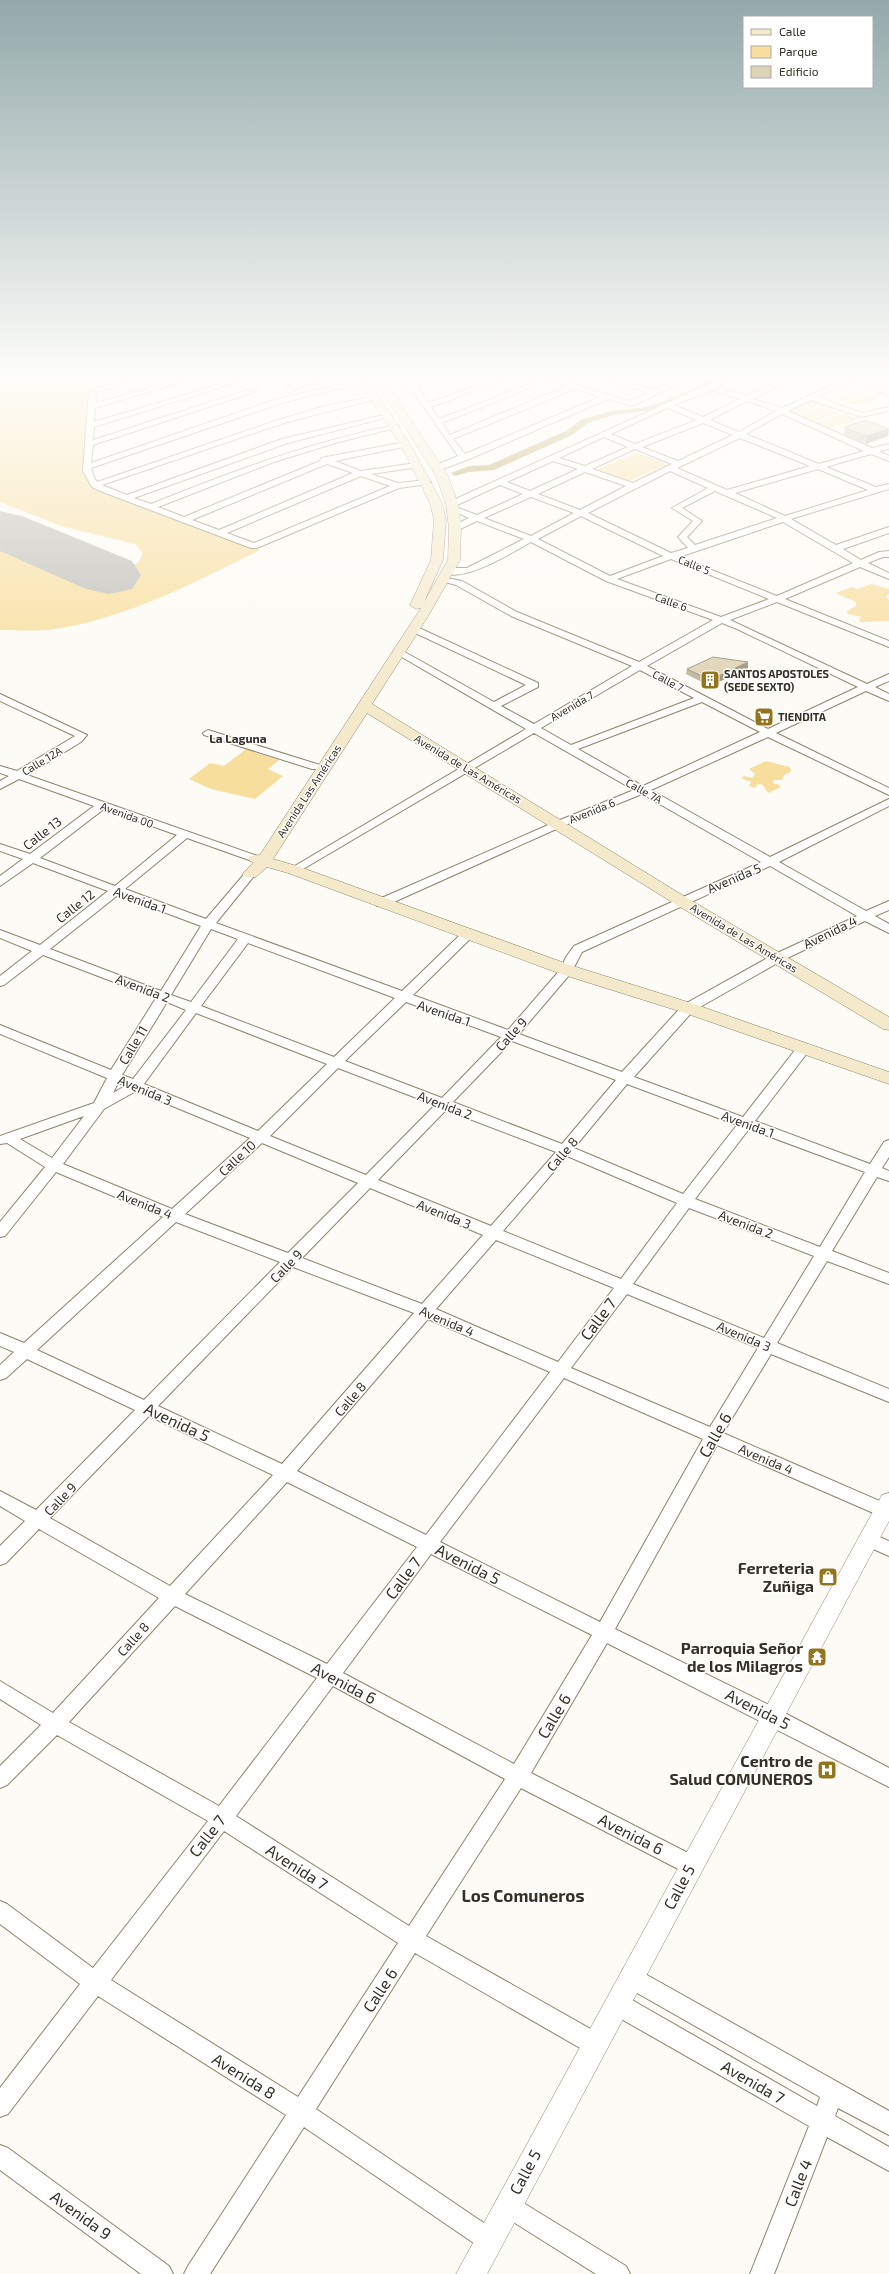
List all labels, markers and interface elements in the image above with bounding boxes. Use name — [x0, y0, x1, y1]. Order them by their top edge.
legend — [743, 16, 873, 88]
text: Calle — [779, 24, 806, 38]
text: Parque — [779, 44, 817, 58]
text: Edificio — [779, 64, 819, 78]
street label: Calle 5 — [676, 552, 712, 577]
street label: Calle 6 — [653, 590, 689, 613]
street label: Calle 7 — [651, 667, 686, 694]
place label: SANTOS APOSTOLES (SEDE SEXTO) — [724, 667, 830, 693]
building icon: SANTOS APOSTOLES (SEDE SEXTO) — [699, 669, 721, 691]
street label: Avenida 7 — [548, 688, 596, 723]
supermarket icon: TIENDITA — [753, 706, 775, 728]
place label: TIENDITA — [778, 710, 827, 723]
district label: La Laguna — [209, 731, 267, 745]
street label: Avenida de Las Américas — [412, 731, 525, 806]
street label: Avenida Las Américas — [274, 741, 344, 840]
street label: Calle 12A — [19, 743, 64, 778]
street label: Calle 7A — [624, 775, 665, 806]
street label: Avenida 6 — [567, 795, 617, 826]
street label: Avenida 00 — [99, 799, 155, 830]
street label: Calle 13 — [20, 813, 64, 853]
street label: Avenida 5 — [705, 860, 763, 896]
street label: Avenida 1 — [111, 883, 169, 917]
street label: Calle 12 — [52, 886, 98, 926]
street label: Avenida de Las Américas — [688, 900, 801, 975]
street label: Avenida 4 — [800, 912, 860, 952]
street label: Avenida 2 — [113, 970, 173, 1006]
street label: Avenida 1 — [415, 996, 473, 1030]
street label: Calle 9 — [492, 1014, 530, 1054]
street label: Calle 11 — [115, 1023, 151, 1067]
street label: Avenida 3 — [116, 1071, 174, 1109]
street label: Avenida 2 — [415, 1087, 475, 1123]
street label: Avenida 1 — [719, 1107, 777, 1141]
street label: Calle 8 — [543, 1134, 581, 1174]
street label: Calle 10 — [215, 1137, 259, 1179]
street label: Avenida 4 — [115, 1186, 175, 1222]
street label: Avenida 3 — [415, 1196, 473, 1232]
street label: Avenida 2 — [716, 1206, 776, 1242]
street label: Calle 9 — [266, 1246, 306, 1286]
street label: Calle 7 — [576, 1294, 620, 1343]
street label: Avenida 4 — [417, 1302, 477, 1340]
street label: Avenida 3 — [715, 1317, 773, 1355]
street label: Calle 8 — [331, 1379, 369, 1419]
street label: Avenida 5 — [141, 1398, 213, 1445]
street label: Calle 6 — [694, 1409, 735, 1461]
street label: Avenida 4 — [736, 1440, 796, 1478]
street label: Calle 9 — [40, 1479, 80, 1519]
street label: Avenida 5 — [433, 1539, 504, 1588]
street label: Calle 7 — [381, 1553, 425, 1602]
place label: Ferreteria Zuñiga — [738, 1558, 814, 1595]
shop icon: Ferreteria Zuñiga — [817, 1566, 839, 1588]
street label: Calle 8 — [114, 1619, 152, 1659]
place label: Parroquia Señor de los Milagros — [681, 1638, 803, 1675]
temple icon: Parroquia Señor de los Milagros — [806, 1646, 828, 1668]
street label: Avenida 6 — [309, 1658, 380, 1708]
street label: Avenida 5 — [723, 1684, 794, 1733]
street label: Calle 6 — [533, 1690, 574, 1742]
place label: Centro de Salud COMUNEROS — [669, 1751, 813, 1788]
hospital icon: Centro de Salud COMUNEROS — [816, 1759, 838, 1781]
street label: Avenida 6 — [595, 1809, 667, 1858]
street label: Calle 7 — [184, 1811, 229, 1860]
street label: Avenida 7 — [263, 1840, 332, 1893]
street label: Calle 5 — [659, 1861, 698, 1912]
district label: Los Comuneros — [462, 1885, 584, 1905]
street label: Calle 6 — [358, 1964, 401, 2015]
street label: Avenida 8 — [209, 2049, 279, 2102]
street label: Avenida 7 — [718, 2056, 788, 2107]
street label: Calle 5 — [505, 2146, 544, 2197]
street label: Calle 4 — [780, 2156, 815, 2209]
street label: Avenida 9 — [47, 2186, 115, 2243]

